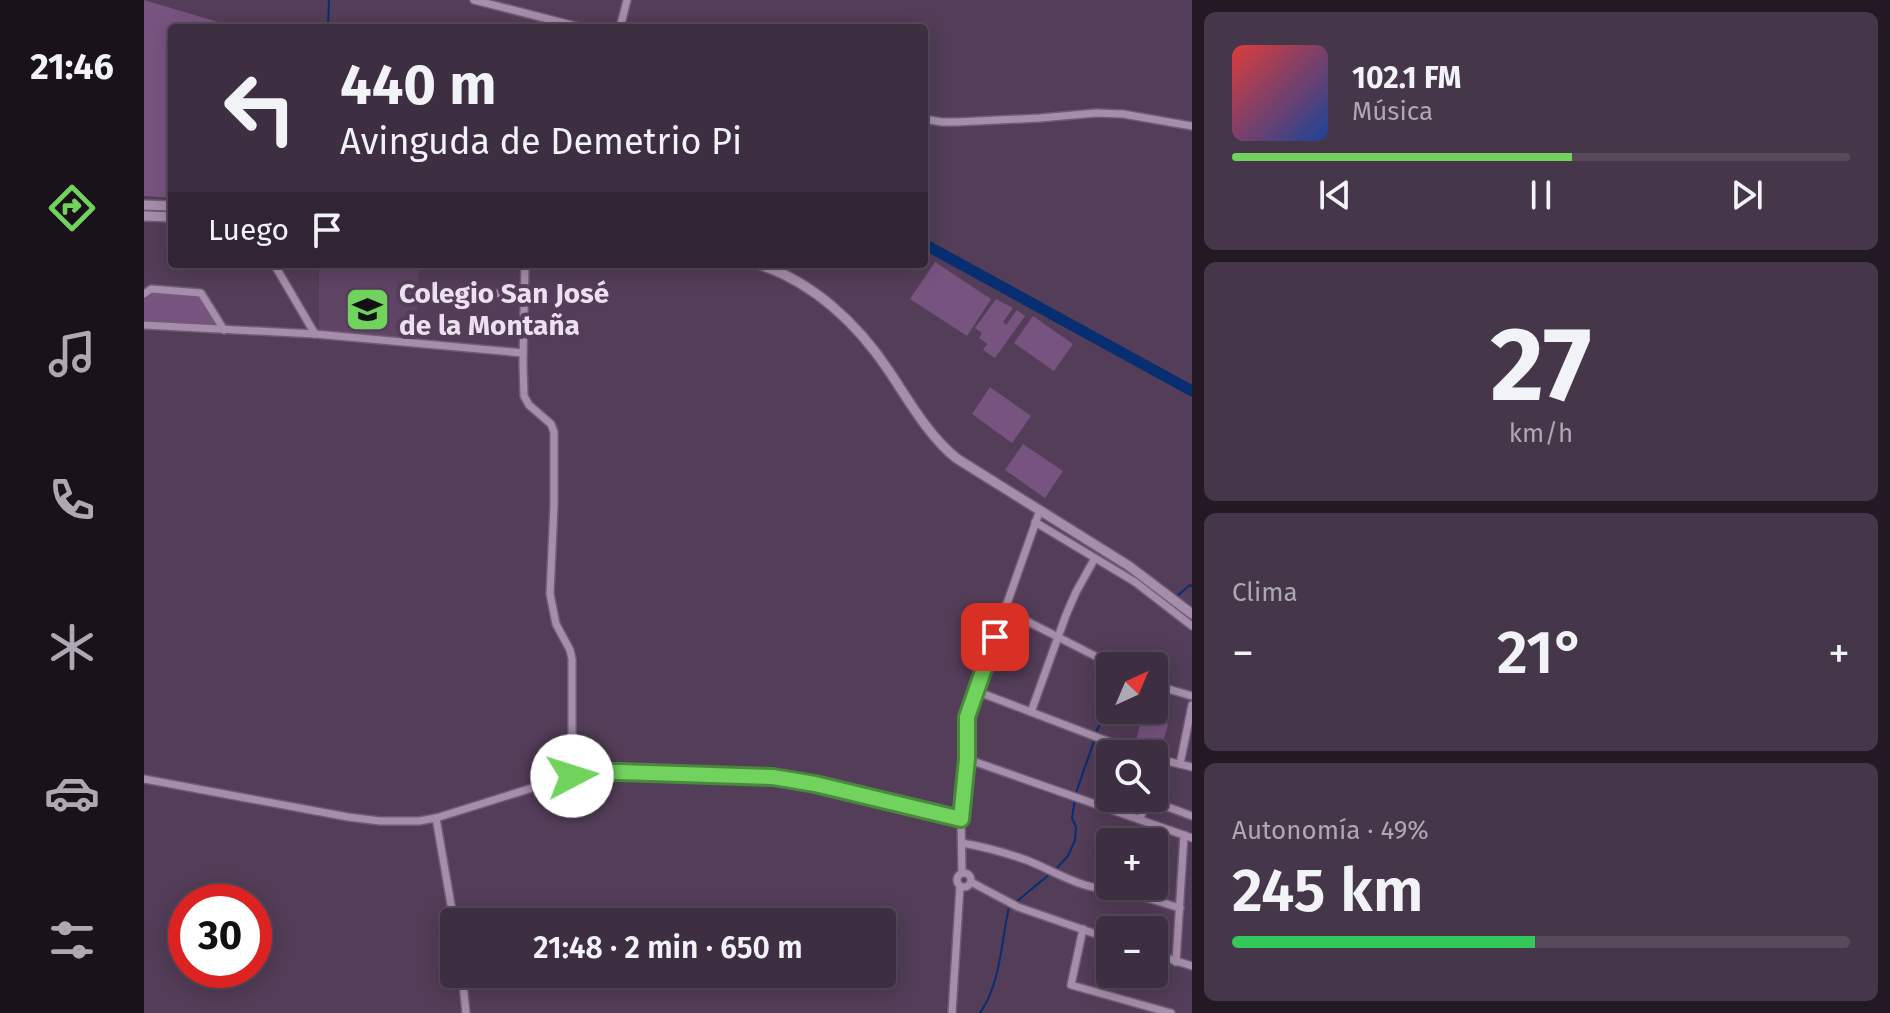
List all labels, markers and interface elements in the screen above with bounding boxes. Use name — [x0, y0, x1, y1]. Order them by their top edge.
text: 21:46 — [30, 45, 114, 89]
text: 440 m — [340, 52, 497, 119]
icon: left — [208, 56, 312, 160]
text: 102.1 FM — [1352, 60, 1461, 96]
text: Música — [1352, 96, 1433, 127]
text: Avinguda de Demetrio Pi — [340, 120, 742, 164]
icon: previous — [1313, 173, 1357, 217]
icon: pause — [1519, 173, 1563, 217]
icon: next — [1725, 173, 1769, 217]
icon: directions — [44, 180, 100, 236]
icon: arrive — [305, 208, 349, 252]
text: Luego — [208, 212, 289, 248]
place label: Colegio San José de la Montaña — [399, 277, 609, 342]
school or university icon: Colegio San José de la Montaña — [344, 285, 392, 333]
text: 27 — [1490, 303, 1592, 428]
icon: music — [44, 326, 100, 382]
text: km/h — [1509, 418, 1573, 449]
icon: phone — [44, 472, 100, 528]
text: Clima — [1232, 577, 1298, 608]
pin — [961, 603, 1029, 671]
icon: arrive — [973, 615, 1017, 659]
text: 21° — [1497, 617, 1585, 689]
icon: climate — [44, 619, 100, 675]
text: − — [1232, 627, 1254, 680]
text: + — [1828, 627, 1850, 680]
north arrow — [1096, 652, 1168, 724]
map controls — [1096, 652, 1168, 988]
position arrow — [530, 734, 614, 818]
button: search — [1096, 740, 1168, 812]
icon: car — [44, 765, 100, 821]
text: Autonomía · 49% — [1232, 815, 1429, 846]
button: + — [1096, 828, 1168, 900]
text: 245 km — [1232, 855, 1424, 927]
speed limit sign: 30 — [168, 884, 272, 988]
icon: filters — [44, 912, 100, 968]
button: − — [1096, 916, 1168, 988]
text: 21:48 · 2 min · 650 m — [533, 930, 803, 966]

